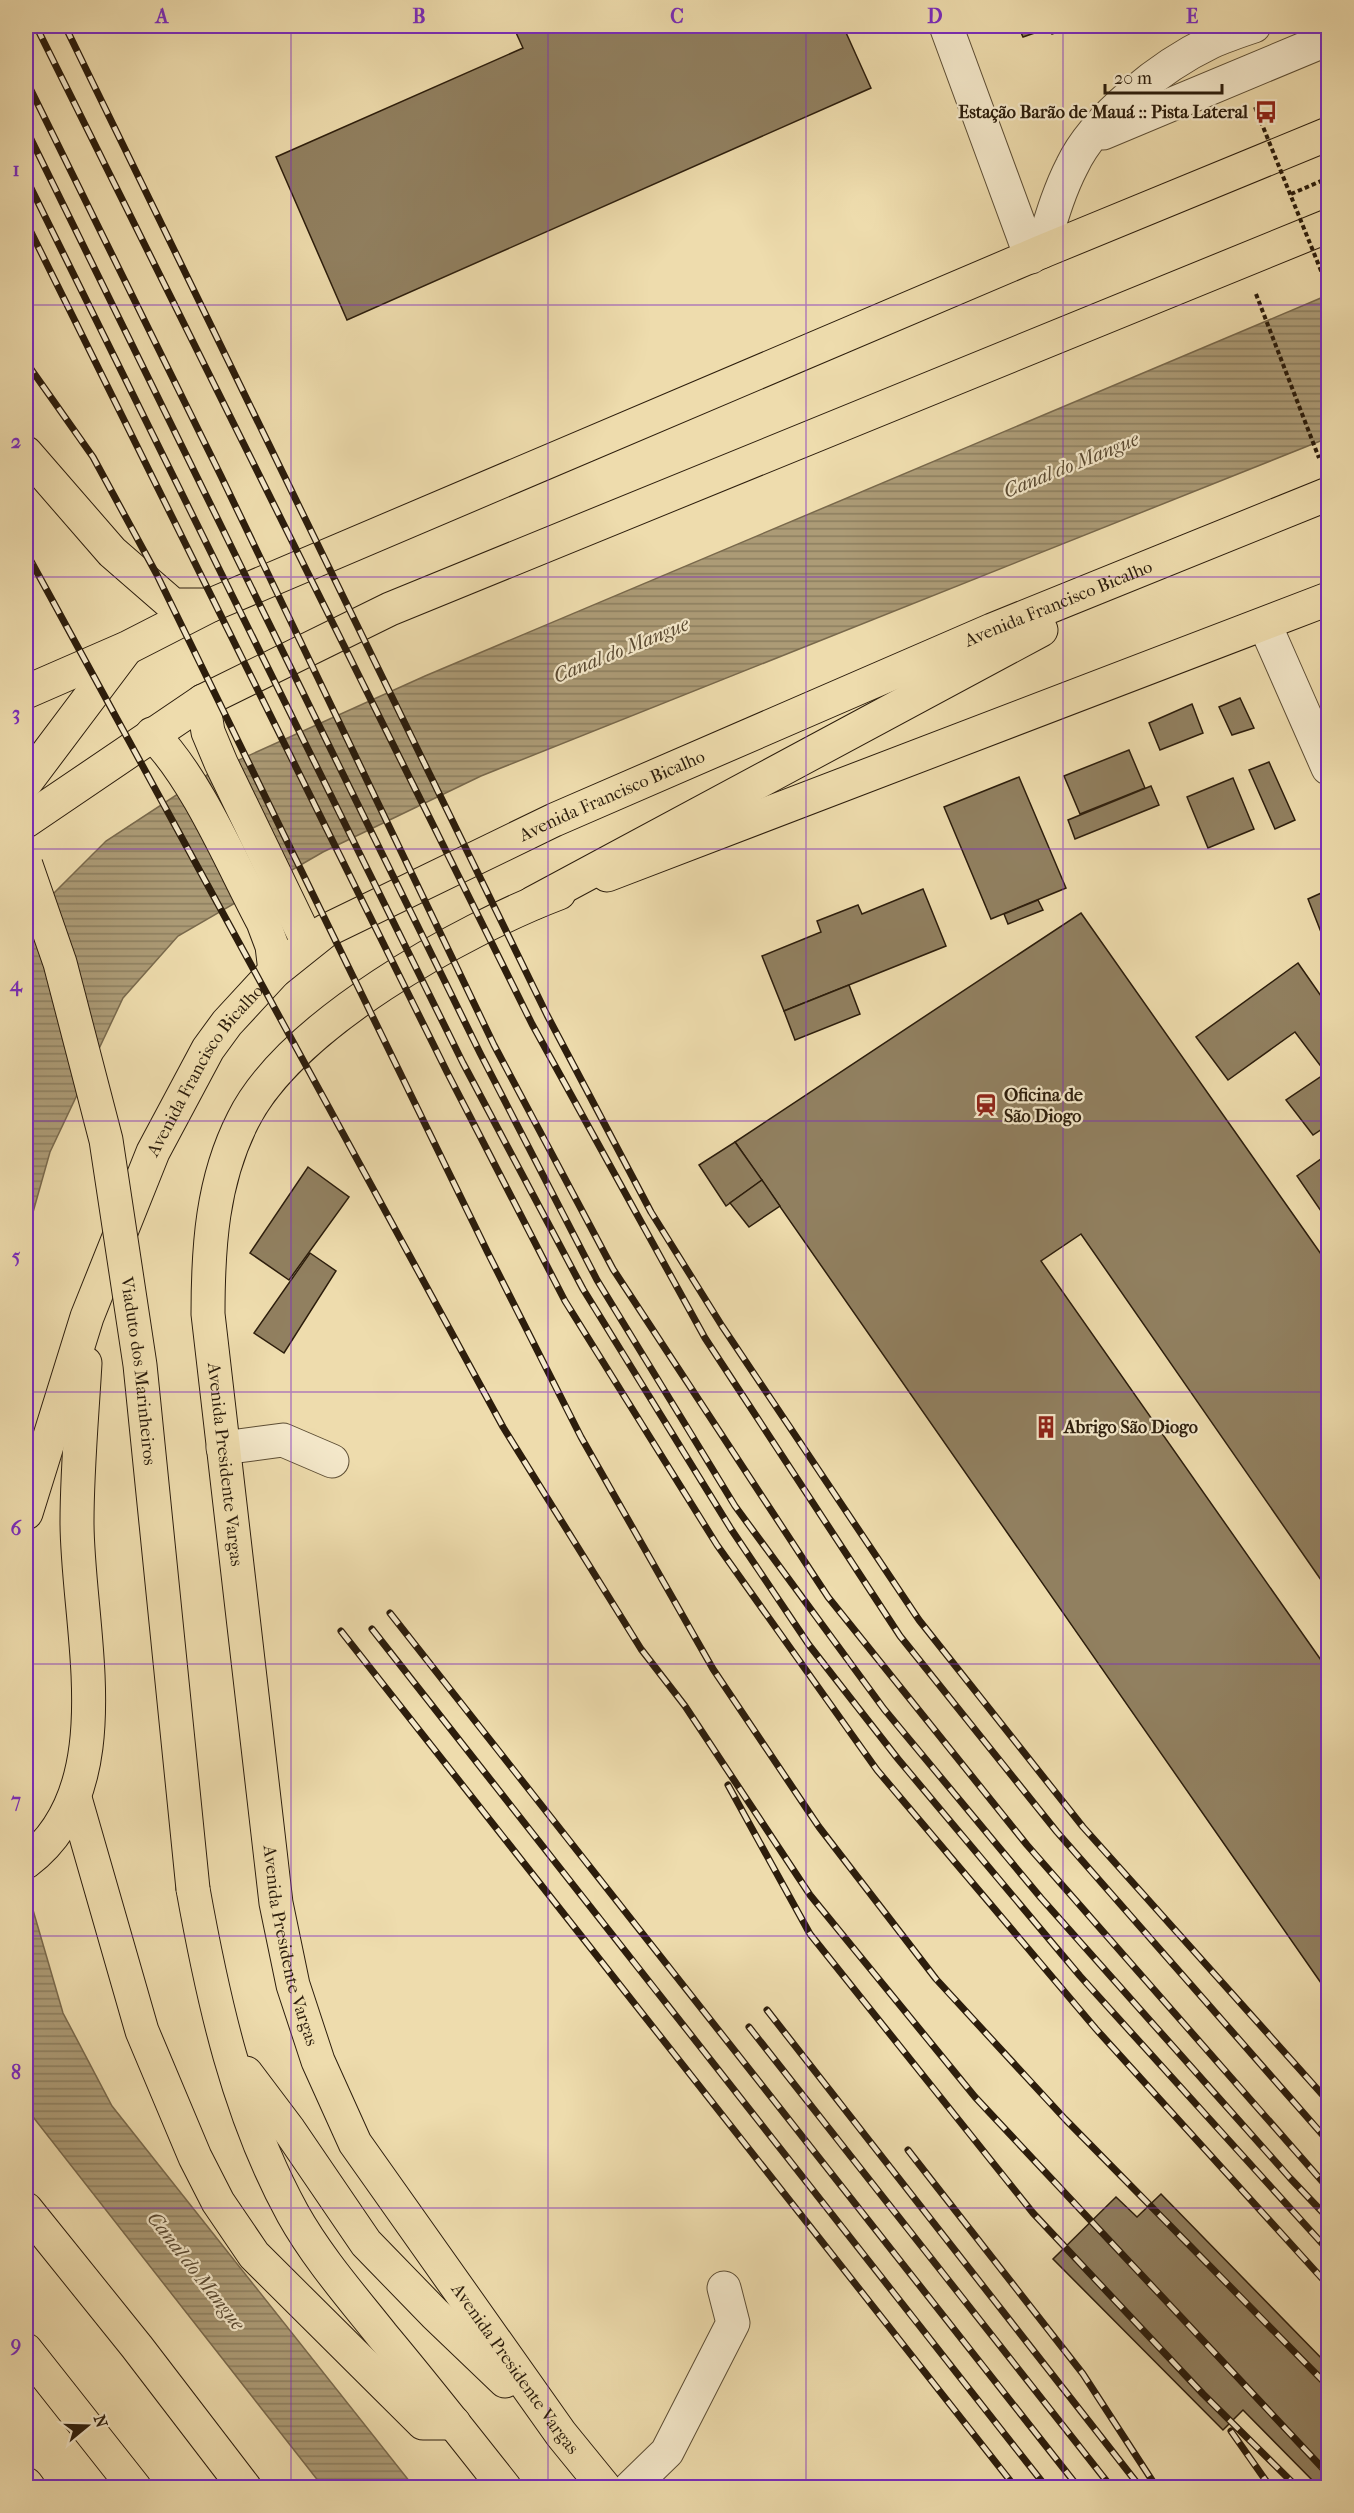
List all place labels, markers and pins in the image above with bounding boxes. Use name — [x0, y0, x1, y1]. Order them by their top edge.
bus stop icon: Estação Barão de Mauá :: Pista Lateral — [1253, 99, 1279, 125]
place label: Estação Barão de Mauá :: Pista Lateral — [958, 102, 1249, 123]
place label: Oficina de São Diogo — [1004, 1085, 1083, 1127]
station icon: Oficina de São Diogo — [973, 1092, 999, 1118]
building icon: Abrigo São Diogo — [1033, 1414, 1059, 1440]
place label: Abrigo São Diogo — [1063, 1417, 1198, 1438]

